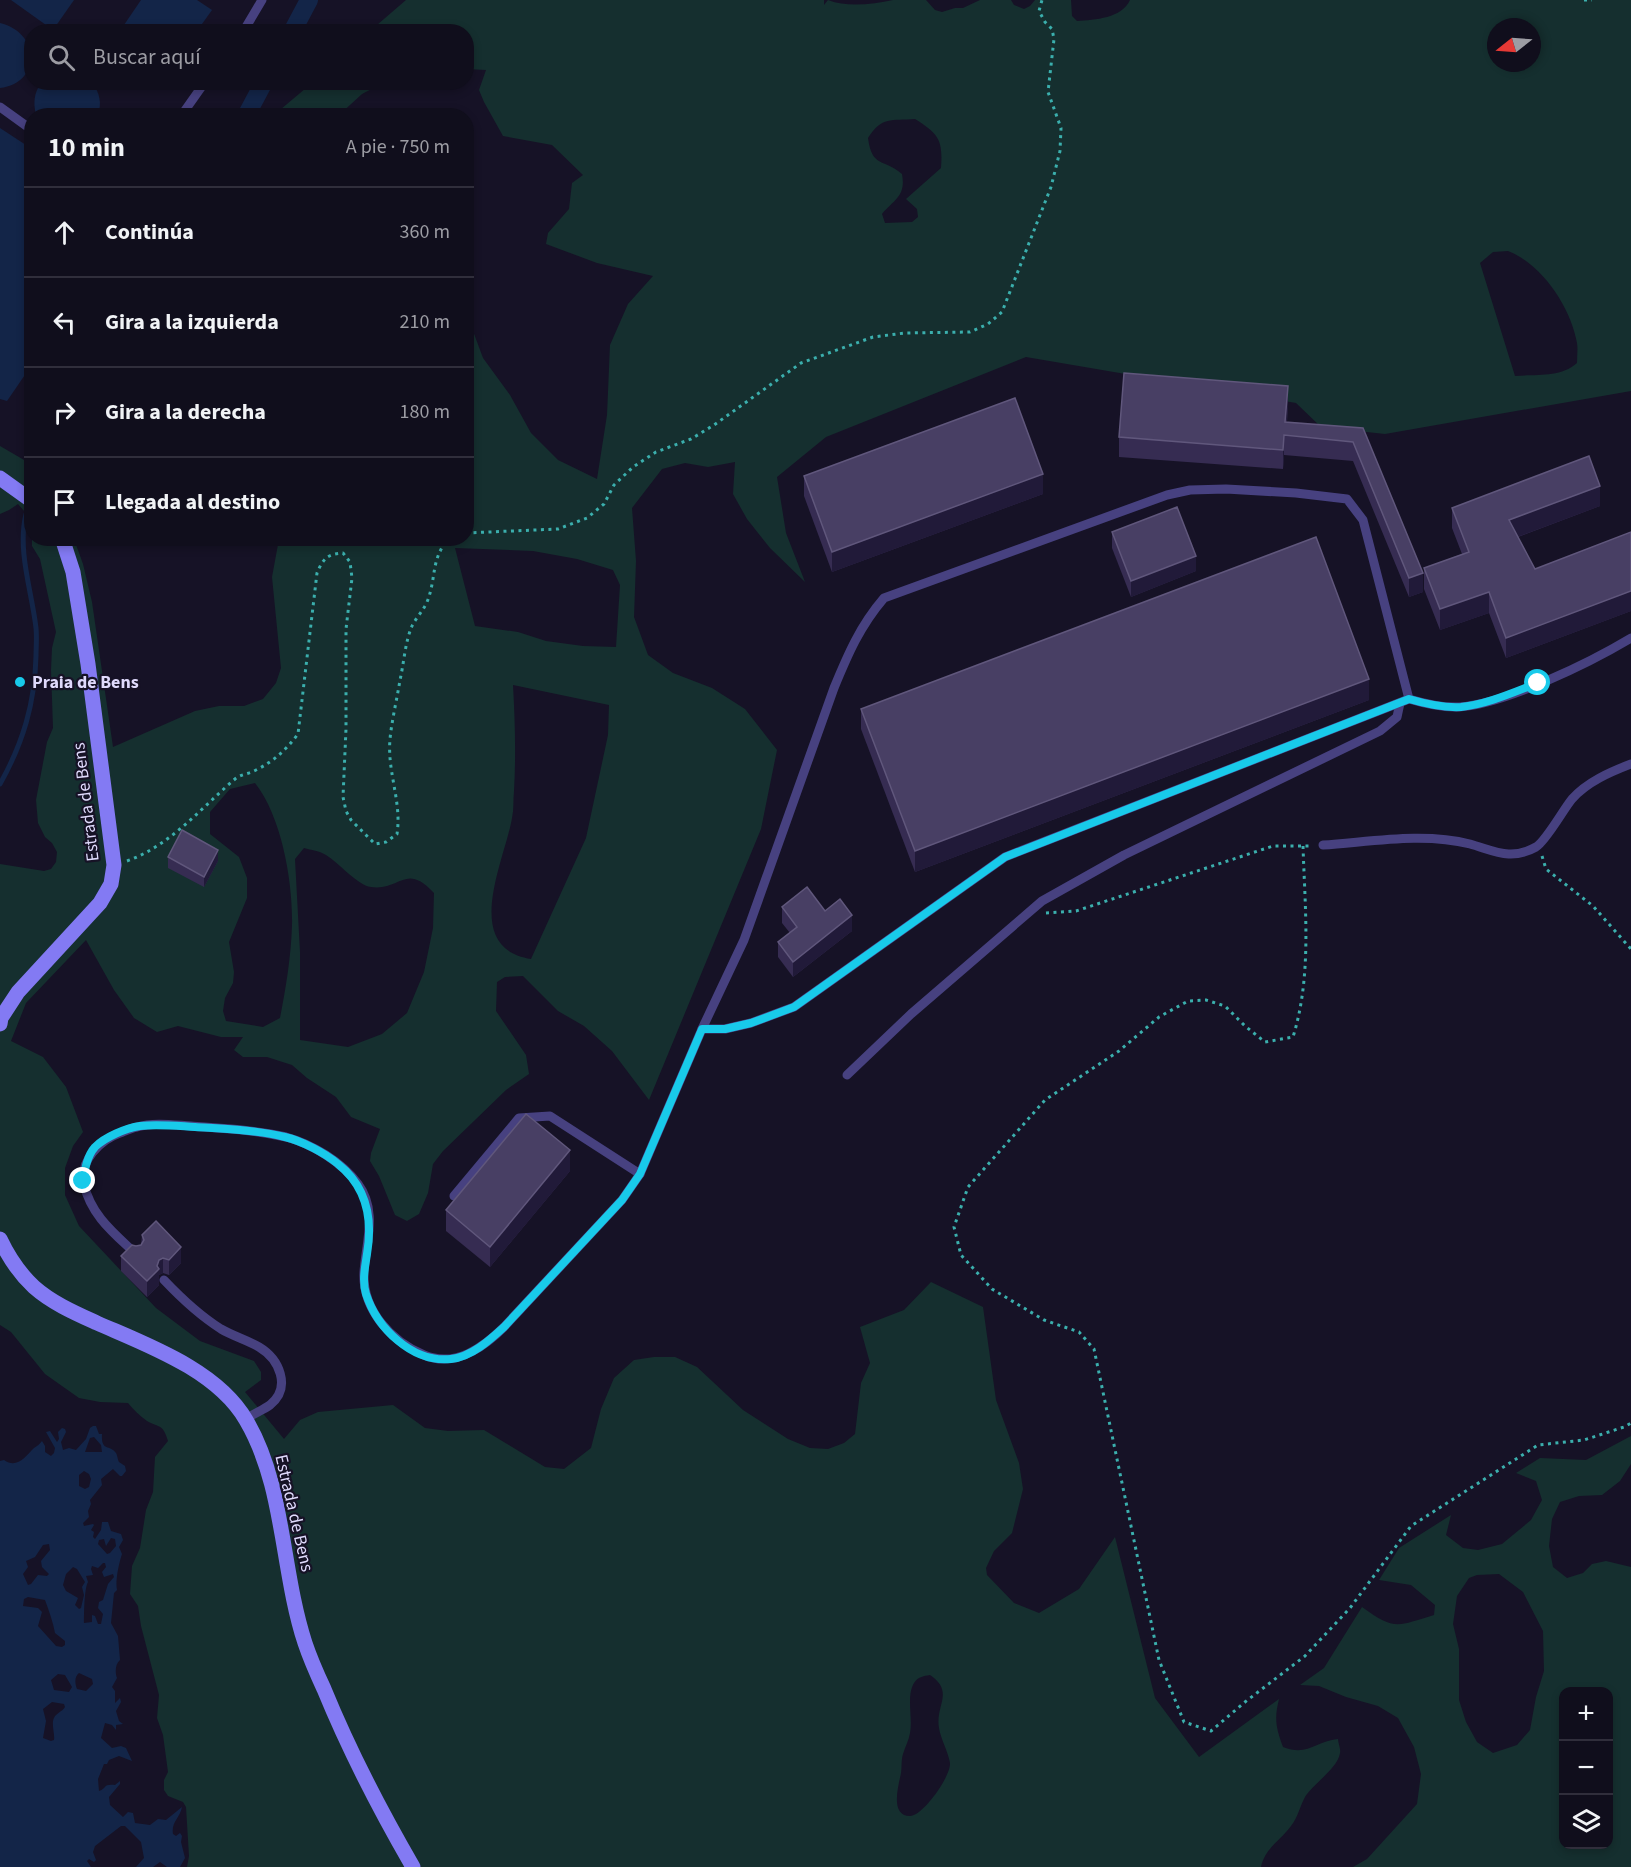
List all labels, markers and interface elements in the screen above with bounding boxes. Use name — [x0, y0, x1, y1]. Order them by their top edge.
north arrow — [1487, 18, 1541, 72]
search box — [24, 24, 474, 90]
icon: search — [45, 41, 78, 74]
text: Buscar aquí — [93, 41, 201, 73]
text: 10 min — [48, 129, 125, 166]
text: A pie · 750 m — [346, 133, 450, 161]
icon: ahead — [48, 216, 81, 249]
text: Continúa — [105, 216, 194, 248]
text: 360 m — [400, 218, 450, 246]
icon: left — [48, 306, 81, 339]
text: Gira a la izquierda — [105, 306, 279, 338]
text: 210 m — [400, 308, 450, 336]
icon: right — [48, 396, 81, 429]
text: Gira a la derecha — [105, 396, 266, 428]
text: 180 m — [400, 398, 450, 426]
icon: arrive — [48, 486, 81, 519]
text: Llegada al destino — [105, 486, 280, 518]
route start — [1524, 669, 1550, 695]
place label: Praia de Bens — [32, 670, 139, 695]
marker: Praia de Bens — [13, 675, 27, 689]
street label: Estrada de Bens — [66, 741, 106, 863]
route end — [69, 1167, 95, 1193]
street label: Estrada de Bens — [268, 1452, 320, 1574]
map controls — [1559, 1687, 1613, 1849]
button: + — [1559, 1687, 1613, 1741]
button: − — [1559, 1741, 1613, 1795]
button: layers — [1559, 1795, 1613, 1849]

